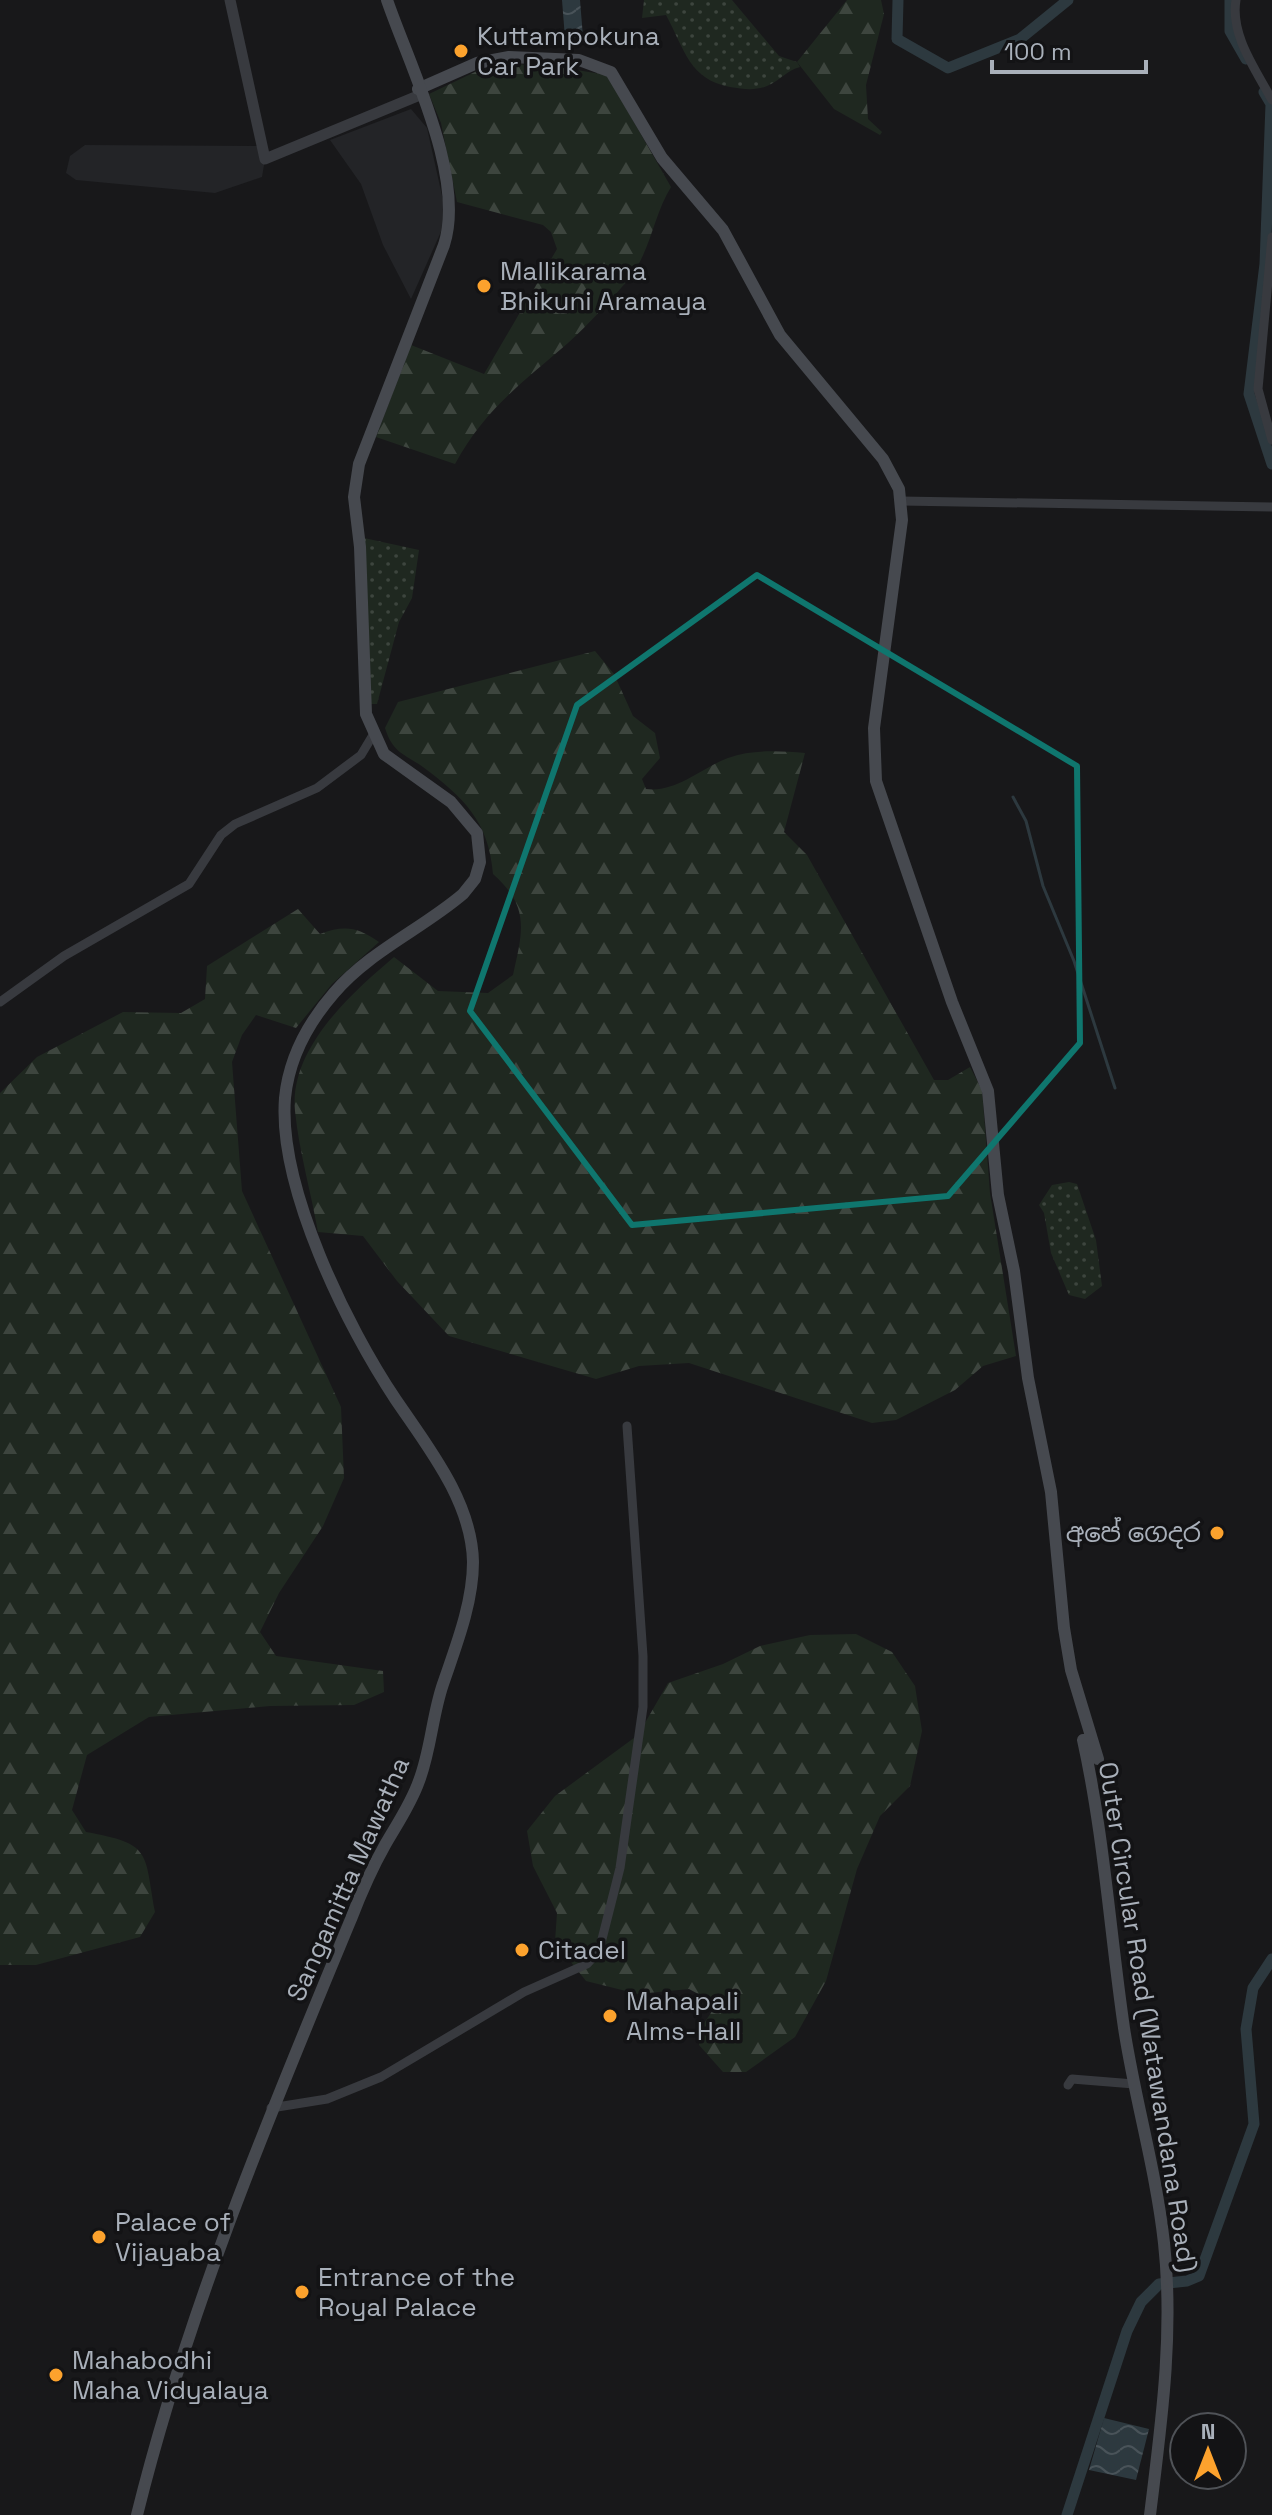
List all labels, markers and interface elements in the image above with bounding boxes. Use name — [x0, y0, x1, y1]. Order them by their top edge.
place label: Kuttampokuna Car Park — [477, 19, 660, 83]
scale bar — [992, 24, 1146, 74]
text: 100 m — [1004, 36, 1072, 67]
marker: Kuttampokuna Car Park — [452, 42, 470, 60]
place label: Mallikarama Bhikuni Aramaya — [500, 254, 707, 318]
marker: Mallikarama Bhikuni Aramaya — [475, 277, 493, 295]
place label: අපේ ගෙදර — [1066, 1516, 1201, 1550]
marker: අපේ ගෙදර — [1208, 1524, 1226, 1542]
street label: Sangamitta Mawatha — [279, 1751, 417, 2006]
street label: Outer Circular Road (Watawandana Road) — [1091, 1759, 1205, 2275]
place label: Citadel — [538, 1933, 626, 1967]
marker: Citadel — [513, 1941, 531, 1959]
place label: Mahapali Alms-Hall — [626, 1984, 741, 2048]
marker: Mahapali Alms-Hall — [601, 2007, 619, 2025]
place label: Palace of Vijayaba — [115, 2205, 231, 2269]
marker: Palace of Vijayaba — [90, 2228, 108, 2246]
place label: Entrance of the Royal Palace — [318, 2260, 515, 2324]
marker: Entrance of the Royal Palace — [293, 2283, 311, 2301]
place label: Mahabodhi Maha Vidyalaya — [72, 2343, 269, 2407]
marker: Mahabodhi Maha Vidyalaya — [47, 2366, 65, 2384]
north arrow — [1168, 2411, 1248, 2491]
text: N — [1201, 2417, 1215, 2445]

